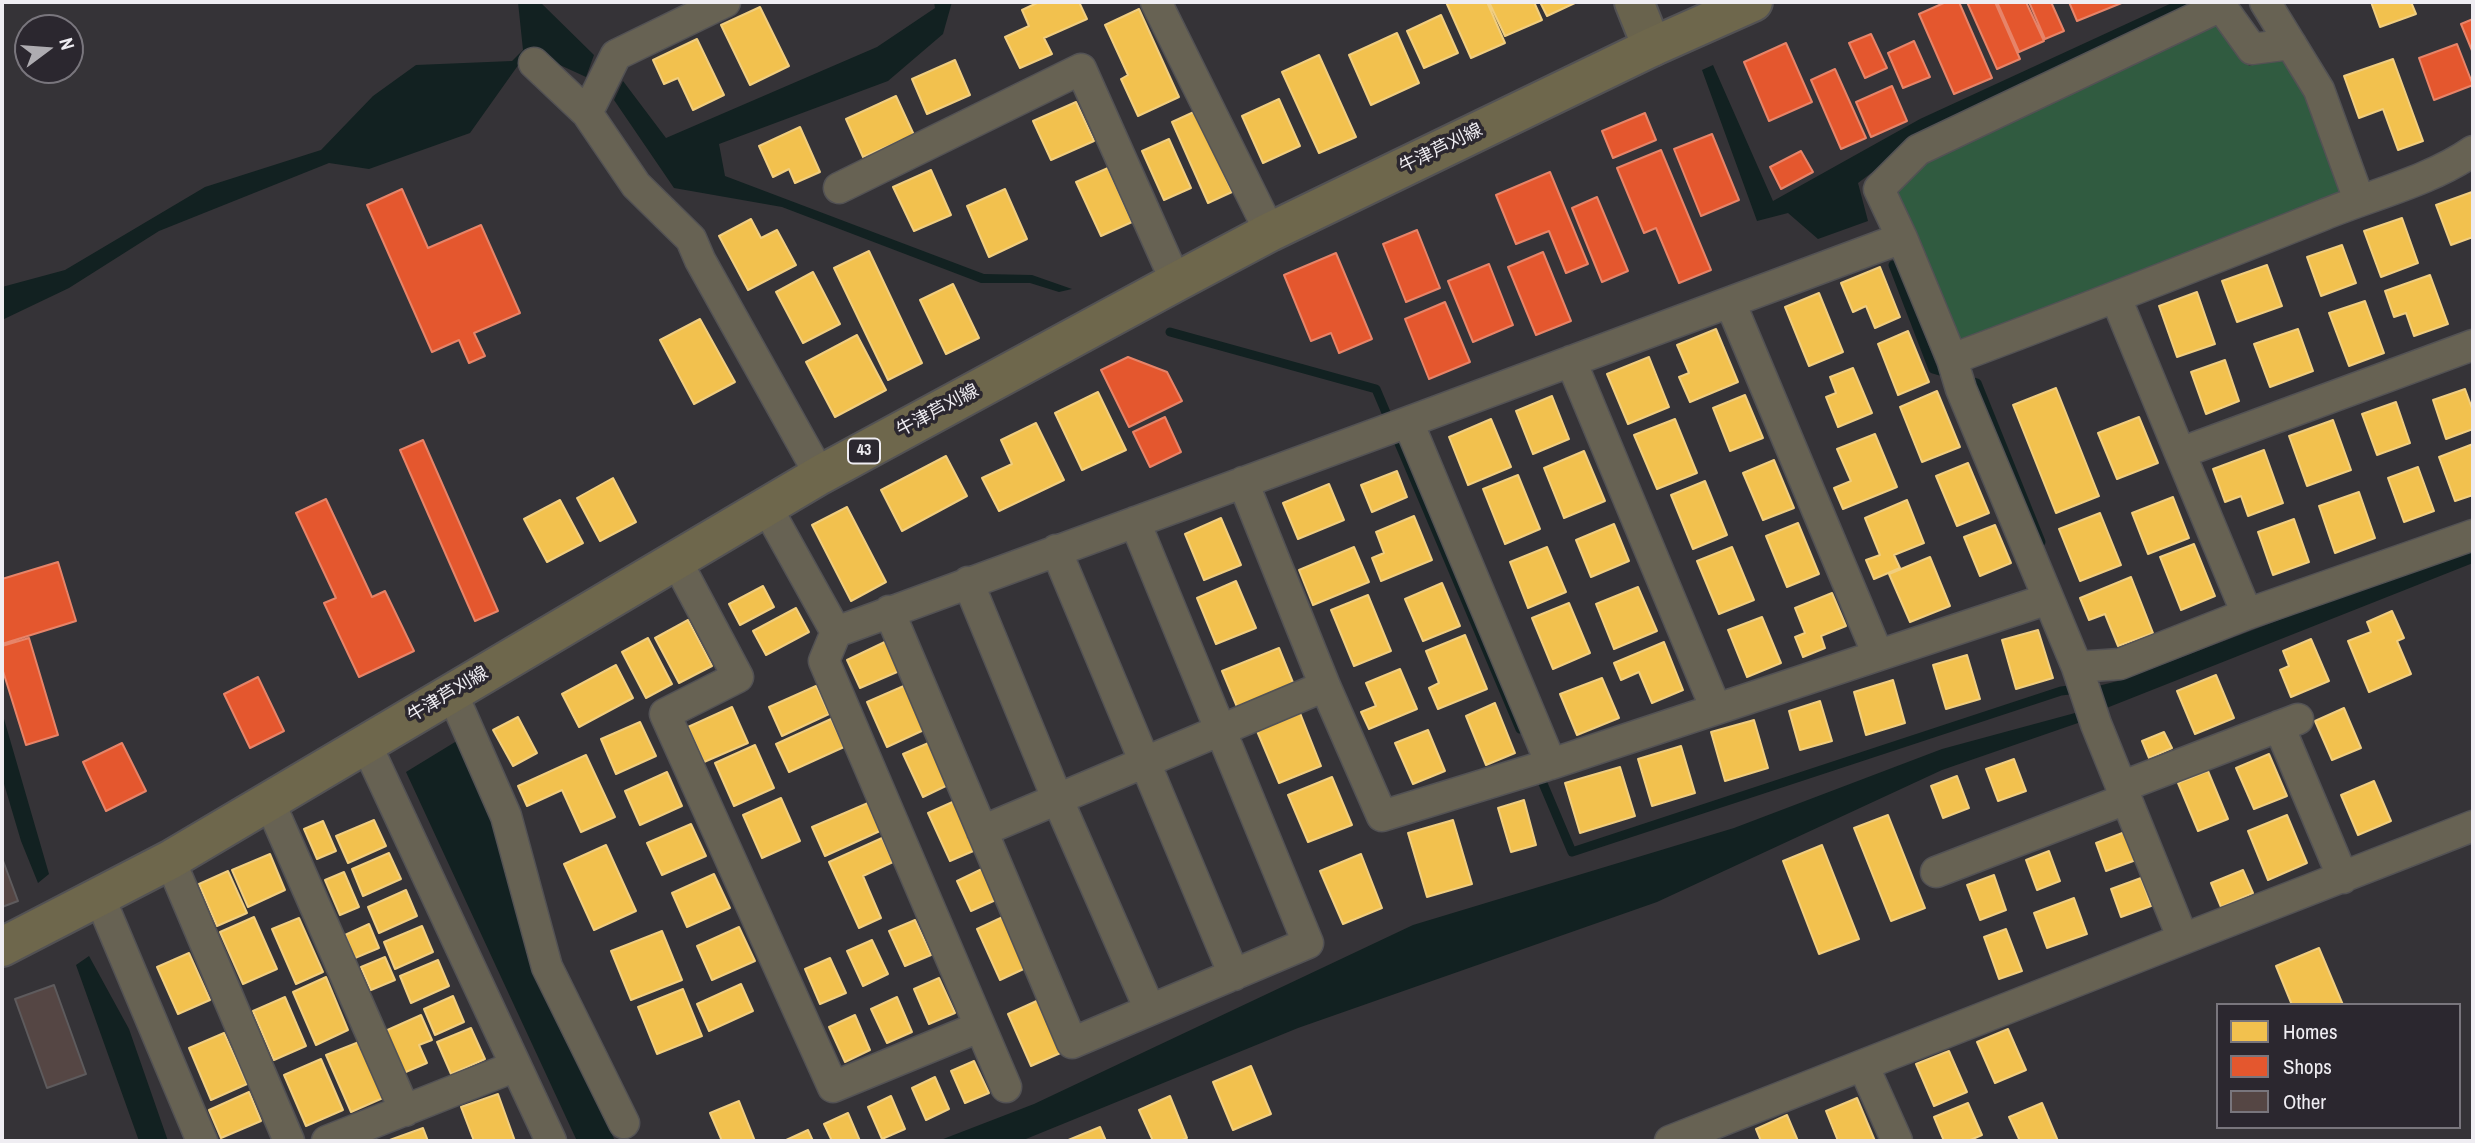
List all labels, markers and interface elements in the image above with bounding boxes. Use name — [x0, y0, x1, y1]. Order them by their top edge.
north arrow — [14, 14, 84, 84]
text: N — [53, 35, 81, 53]
street label: 牛津芦刈線 — [1396, 120, 1486, 178]
street label: 牛津芦刈線 — [893, 380, 983, 442]
road number: 43 — [848, 438, 880, 464]
street label: 牛津芦刈線 — [404, 663, 492, 727]
legend — [2216, 1003, 2461, 1129]
text: Homes — [2283, 1017, 2338, 1046]
text: Shops — [2283, 1052, 2332, 1081]
text: Other — [2283, 1087, 2326, 1116]

